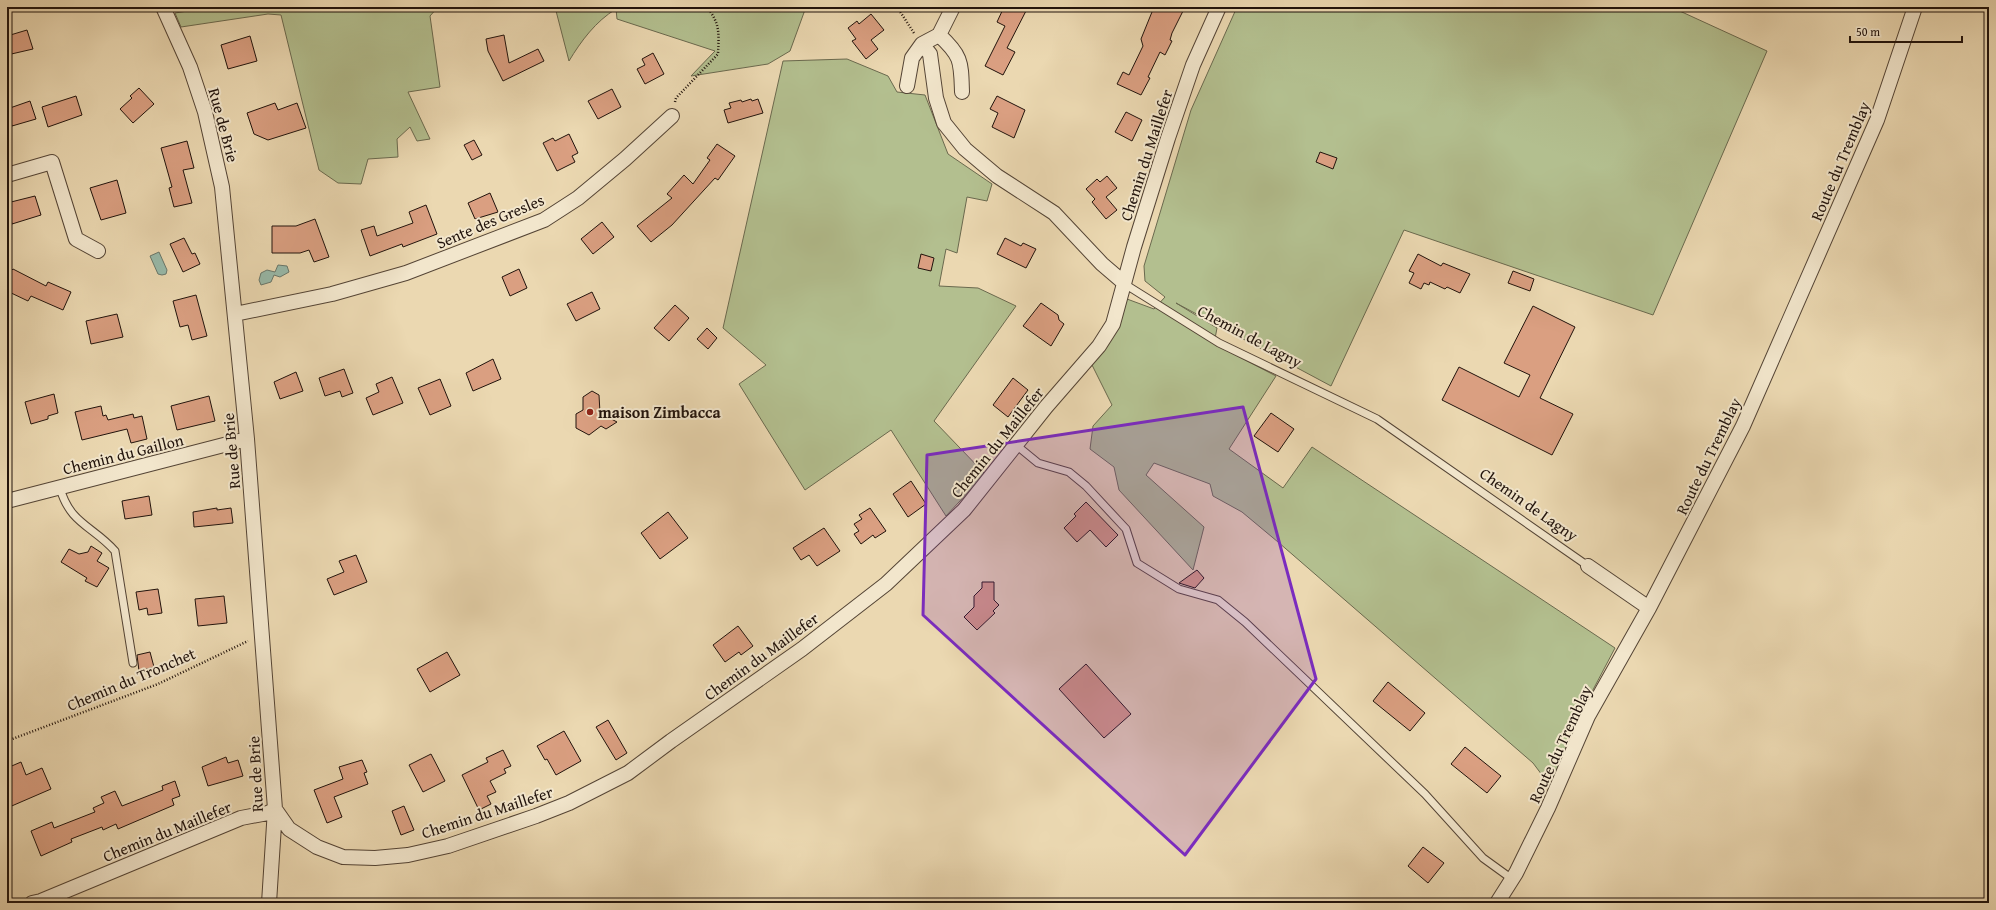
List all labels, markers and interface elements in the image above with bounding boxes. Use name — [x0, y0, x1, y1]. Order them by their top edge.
scale bar — [1850, 18, 1962, 44]
text: 50 m — [1856, 23, 1880, 40]
street label: Rue de Brie — [203, 85, 245, 165]
street label: Chemin du Maillefer — [1113, 86, 1179, 224]
street label: Route du Tremblay — [1804, 98, 1876, 224]
street label: Sente des Gresles — [432, 188, 548, 254]
street label: Chemin de Lagny — [1194, 298, 1306, 374]
street label: Chemin du Maillefer — [945, 381, 1050, 503]
street label: Route du Tremblay — [1669, 393, 1747, 519]
place label: maison Zimbacca — [598, 400, 721, 424]
marker: maison Zimbacca — [585, 407, 595, 417]
street label: Rue de Brie — [216, 412, 246, 490]
street label: Chemin du Gaillon — [60, 427, 186, 481]
street label: Chemin de Lagny — [1475, 461, 1583, 547]
street label: Chemin du Maillefer — [699, 606, 824, 706]
street label: Chemin du Tronchet — [63, 641, 199, 717]
street label: Route du Tremblay — [1522, 681, 1598, 807]
street label: Rue de Brie — [241, 735, 269, 813]
street label: Chemin du Maillefer — [418, 779, 556, 845]
street label: Chemin du Maillefer — [99, 794, 235, 868]

